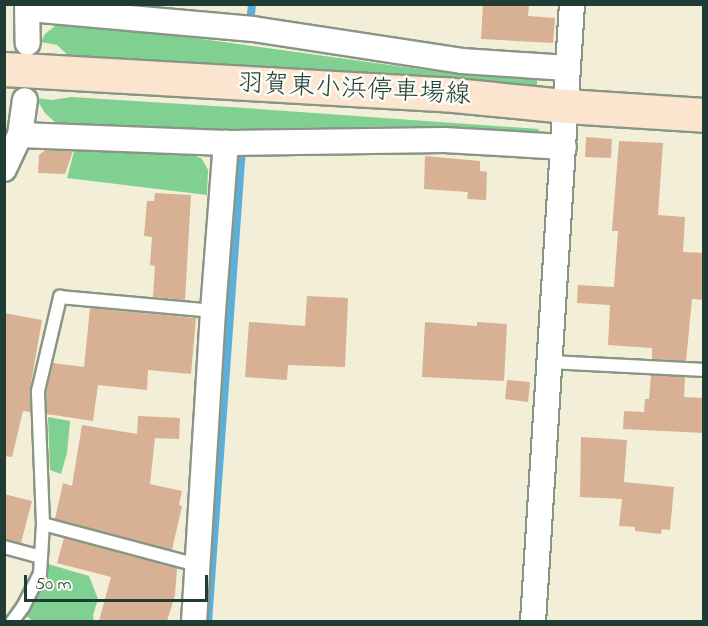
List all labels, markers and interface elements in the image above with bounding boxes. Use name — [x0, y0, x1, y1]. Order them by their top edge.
street label: 羽賀東小浜停車場線 — [236, 69, 472, 113]
scale bar — [27, 563, 212, 601]
text: 50 m — [35, 572, 72, 598]

